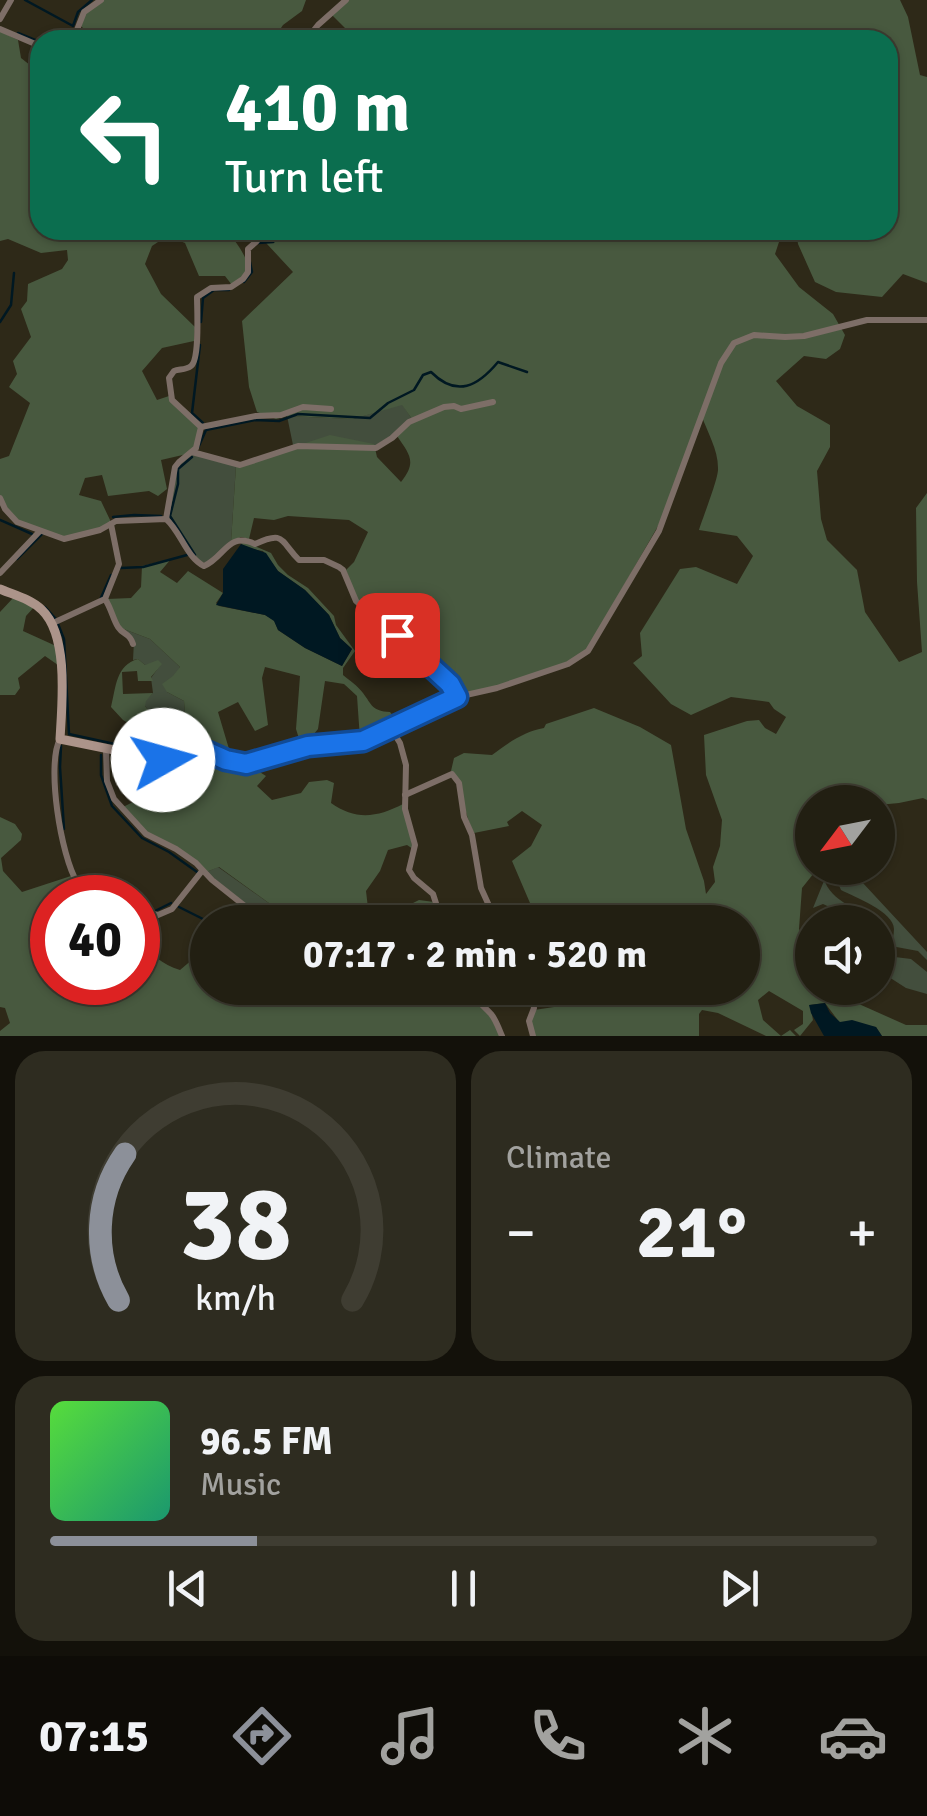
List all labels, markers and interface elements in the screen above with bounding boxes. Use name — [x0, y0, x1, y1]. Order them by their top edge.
text: 410 m — [225, 64, 410, 150]
icon: left — [60, 70, 190, 200]
text: Turn left — [225, 150, 384, 205]
pin — [355, 593, 440, 678]
icon: arrive — [370, 608, 425, 663]
position arrow — [111, 708, 215, 812]
north arrow — [795, 785, 895, 885]
map controls — [795, 785, 895, 1005]
speed limit sign: 40 — [30, 875, 160, 1005]
button: sound — [795, 905, 895, 1005]
text: 07:17 · 2 min · 520 m — [303, 931, 647, 978]
text: Climate — [506, 1138, 612, 1177]
text: 38 — [179, 1160, 292, 1288]
text: 21° — [636, 1186, 747, 1279]
text: − — [506, 1199, 536, 1267]
text: + — [847, 1199, 877, 1267]
text: km/h — [195, 1276, 276, 1320]
text: 96.5 FM — [200, 1418, 333, 1465]
text: Music — [200, 1465, 281, 1504]
icon: previous — [160, 1561, 215, 1616]
icon: pause — [436, 1561, 491, 1616]
icon: next — [712, 1561, 767, 1616]
icon: directions — [227, 1701, 297, 1771]
icon: music — [375, 1701, 445, 1771]
icon: phone — [523, 1701, 593, 1771]
icon: climate — [670, 1701, 740, 1771]
icon: car — [818, 1701, 888, 1771]
text: 07:15 — [39, 1709, 149, 1764]

